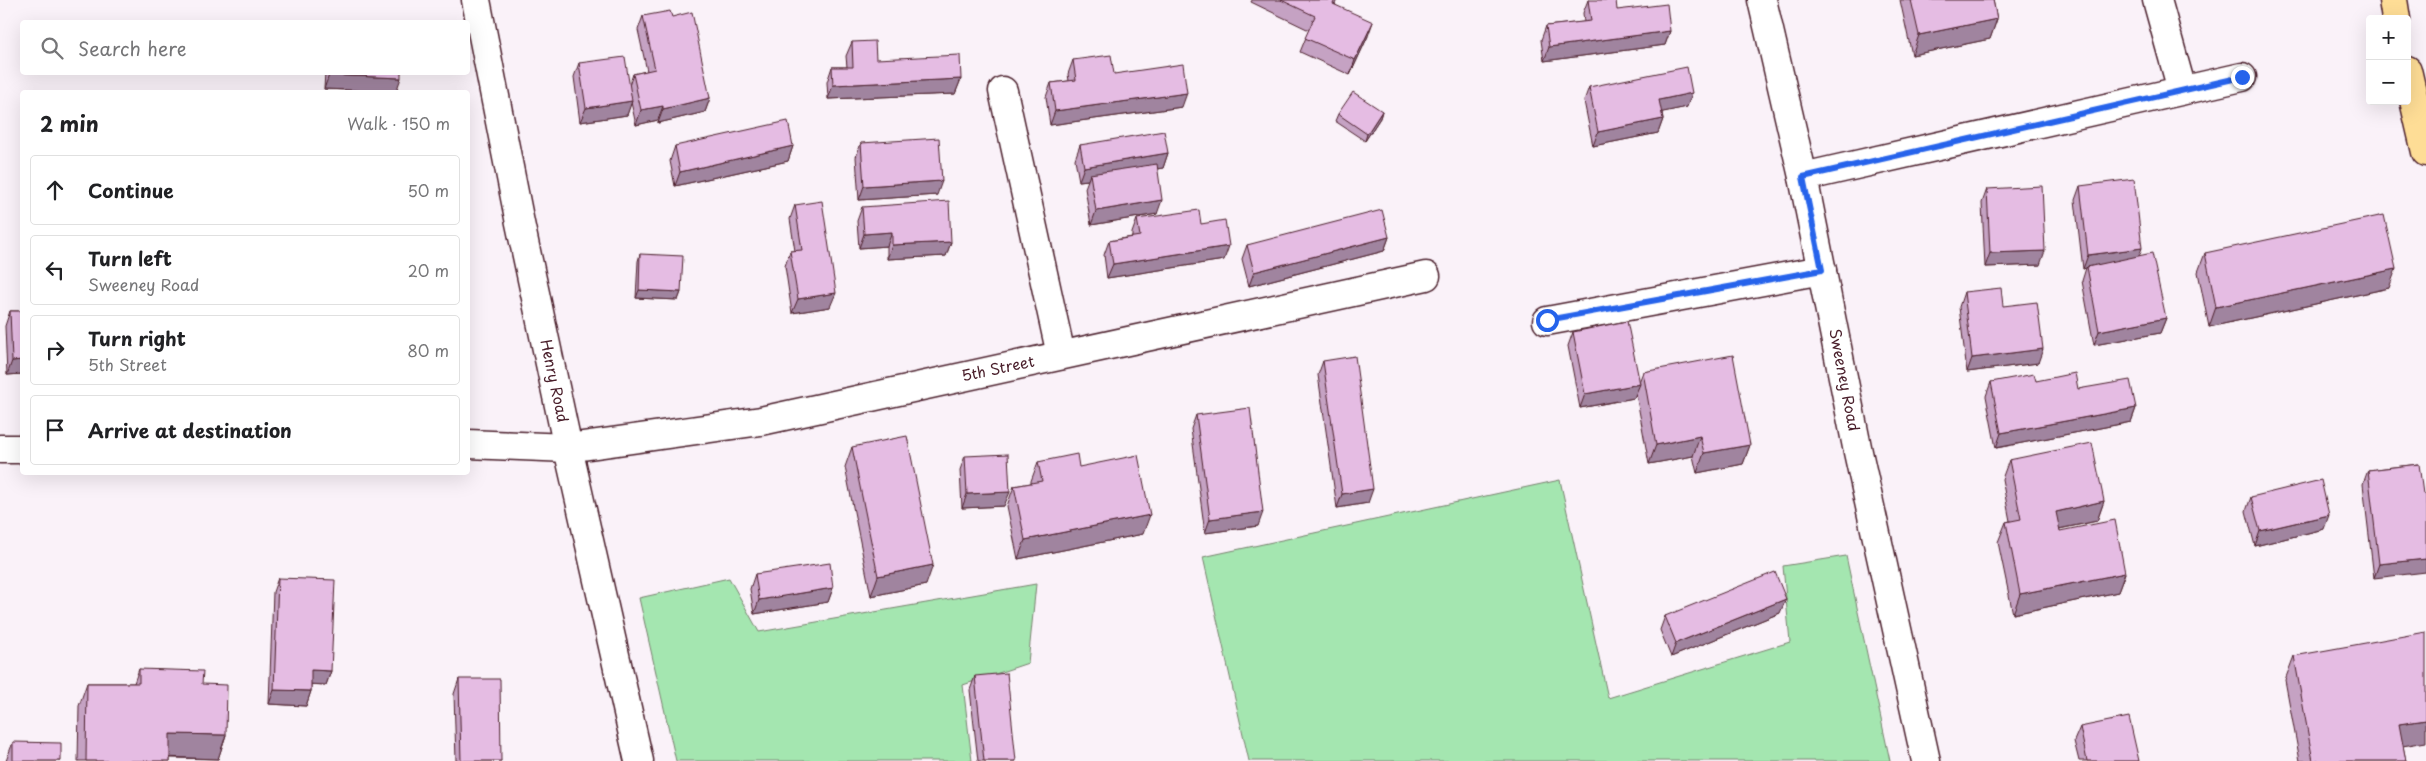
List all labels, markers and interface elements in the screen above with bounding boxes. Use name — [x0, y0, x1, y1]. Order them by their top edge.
map controls — [2366, 15, 2411, 105]
button: + — [2366, 15, 2411, 60]
search box — [20, 20, 470, 75]
icon: search — [38, 34, 66, 62]
text: Search here — [78, 34, 187, 62]
button: − — [2366, 60, 2411, 105]
route end — [2231, 66, 2254, 89]
text: 2 min — [40, 107, 99, 139]
text: Walk · 150 m — [347, 111, 450, 135]
icon: ahead — [41, 176, 69, 204]
text: Continue — [88, 176, 174, 204]
text: 50 m — [408, 178, 449, 202]
text: Turn left — [88, 244, 172, 272]
icon: left — [41, 256, 69, 284]
text: 20 m — [408, 258, 449, 282]
text: Sweeney Road — [88, 272, 199, 296]
route start — [1536, 309, 1559, 332]
text: Turn right — [88, 324, 186, 352]
street label: Sweeney Road — [1824, 326, 1867, 433]
icon: right — [41, 336, 69, 364]
street label: Henry Road — [535, 337, 575, 424]
text: 80 m — [407, 338, 449, 362]
street label: 5th Street — [959, 349, 1036, 386]
text: 5th Street — [88, 352, 167, 376]
icon: arrive — [41, 416, 69, 444]
text: Arrive at destination — [88, 416, 292, 444]

